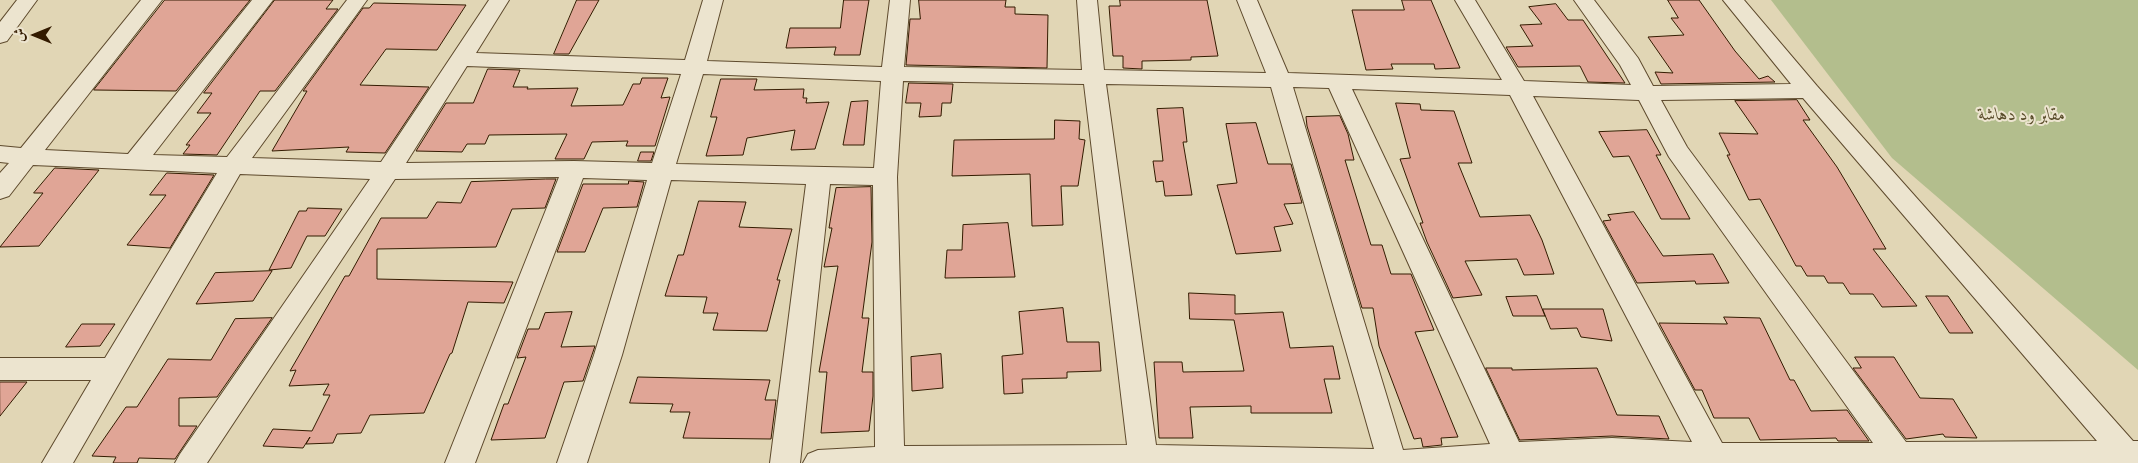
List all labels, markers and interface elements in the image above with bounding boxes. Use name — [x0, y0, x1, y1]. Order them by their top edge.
north arrow — [10, 10, 60, 60]
text: ش — [11, 28, 28, 42]
park label: مقابر ود دهاشة — [1979, 105, 2065, 127]

